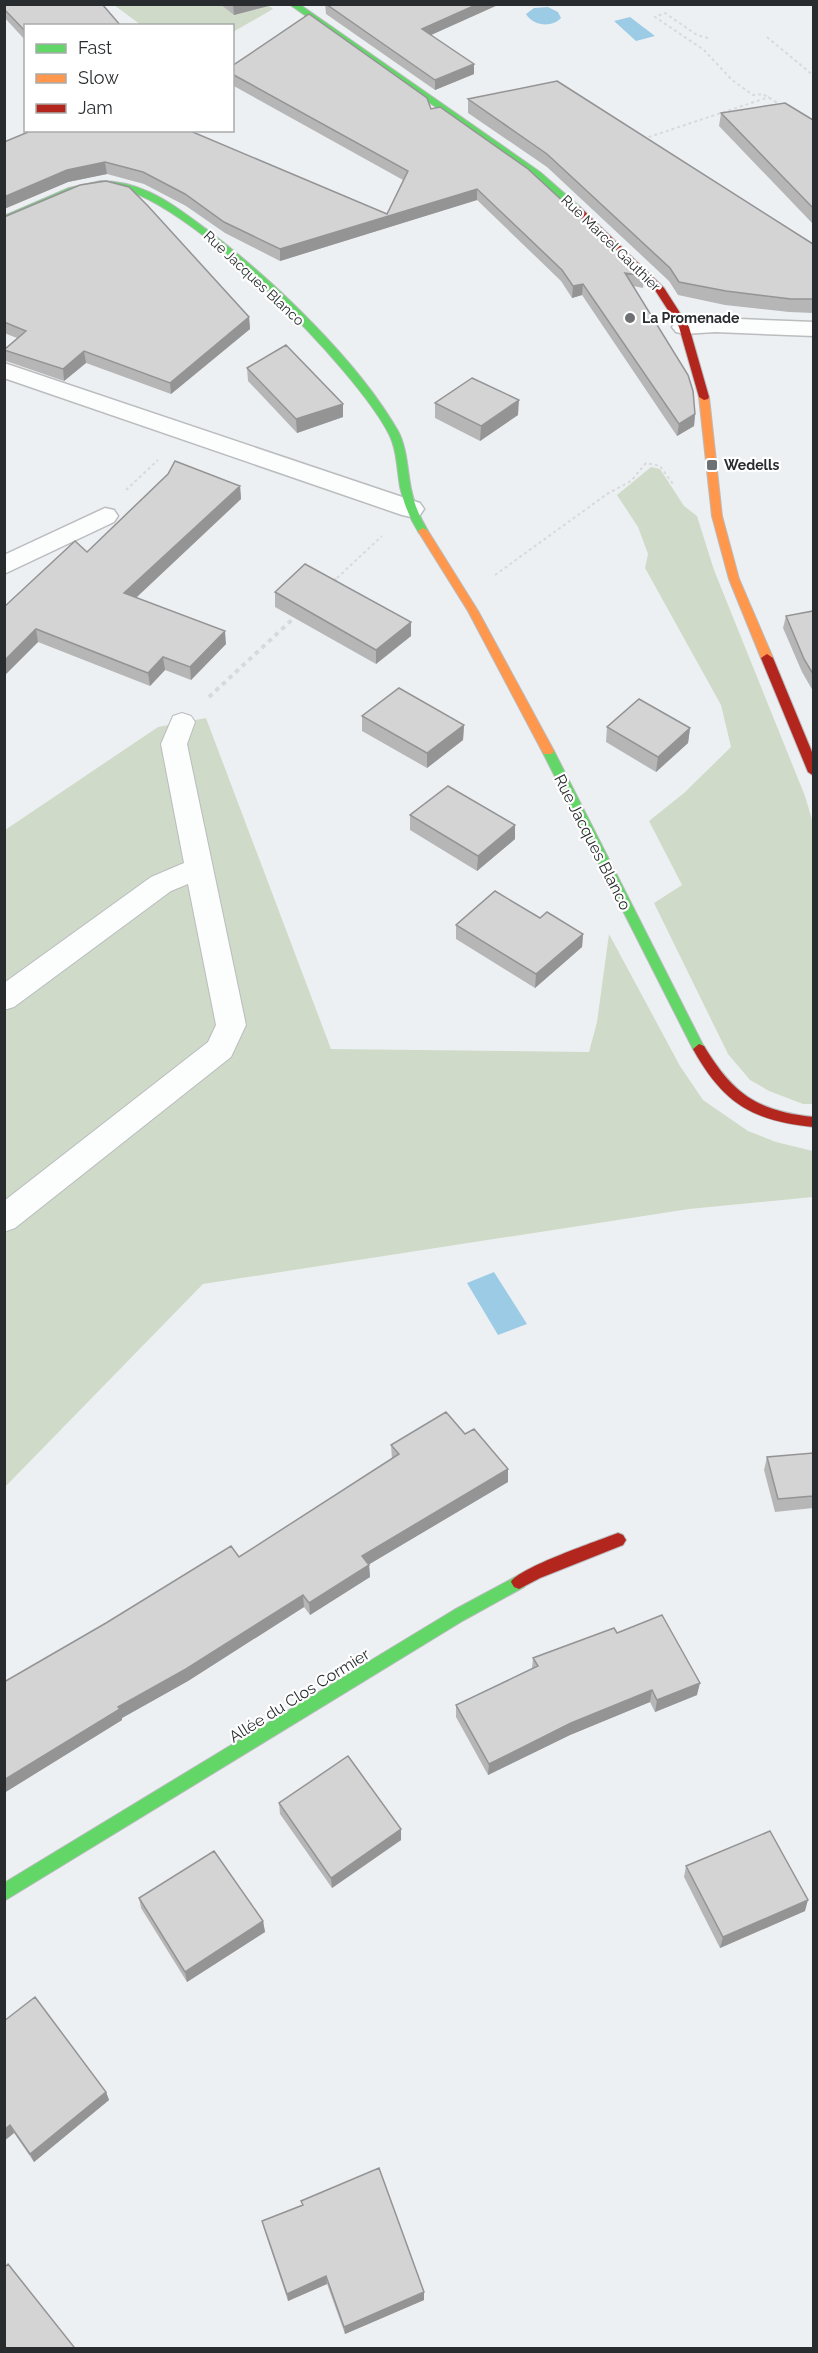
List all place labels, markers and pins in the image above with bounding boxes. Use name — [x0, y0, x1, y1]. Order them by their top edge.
place label: La Promenade — [642, 310, 740, 326]
marker: La Promenade — [623, 311, 637, 325]
place label: Wedells — [724, 457, 779, 473]
marker: Wedells — [705, 458, 719, 472]

